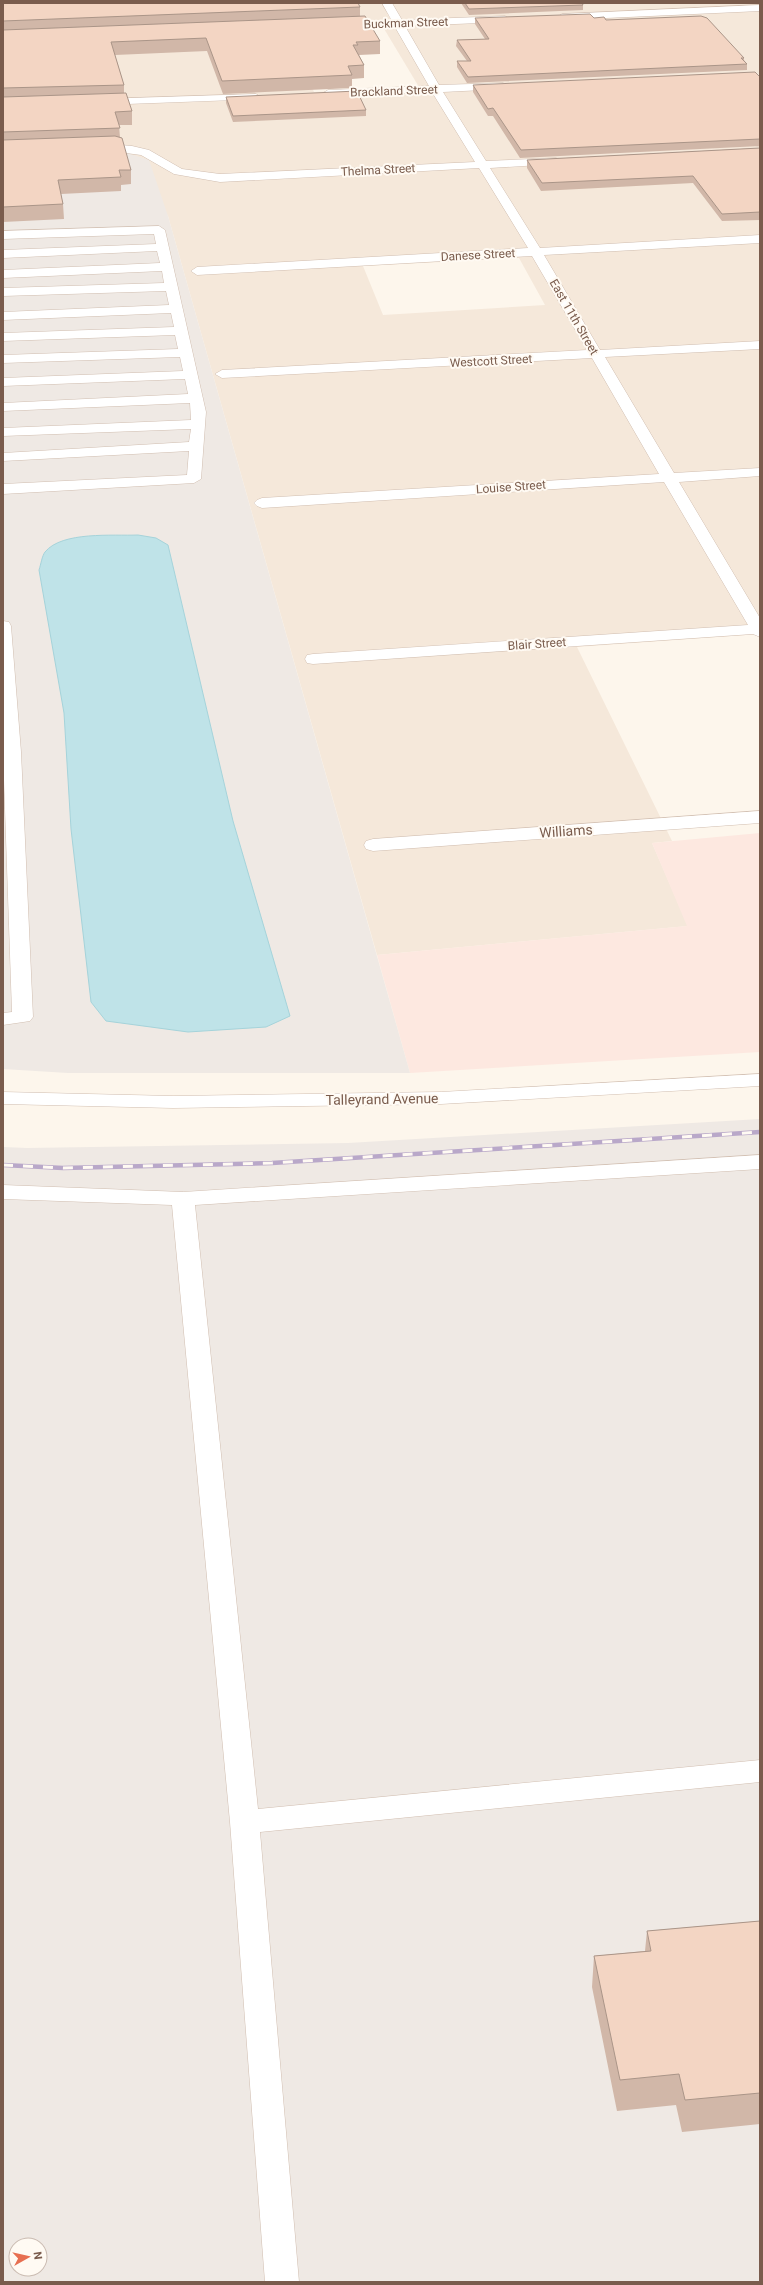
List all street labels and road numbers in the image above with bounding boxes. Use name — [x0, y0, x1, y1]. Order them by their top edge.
street label: Buckman Street — [363, 15, 449, 31]
street label: Brackland Street — [350, 82, 438, 100]
street label: Thelma Street — [340, 161, 416, 179]
street label: Danese Street — [440, 246, 516, 264]
street label: East 11th Street — [547, 277, 601, 357]
street label: Westcott Street — [449, 352, 533, 370]
street label: Louise Street — [476, 478, 546, 496]
street label: Blair Street — [507, 635, 567, 653]
street label: Williams — [539, 821, 593, 841]
street label: Talleyrand Avenue — [325, 1090, 439, 1108]

